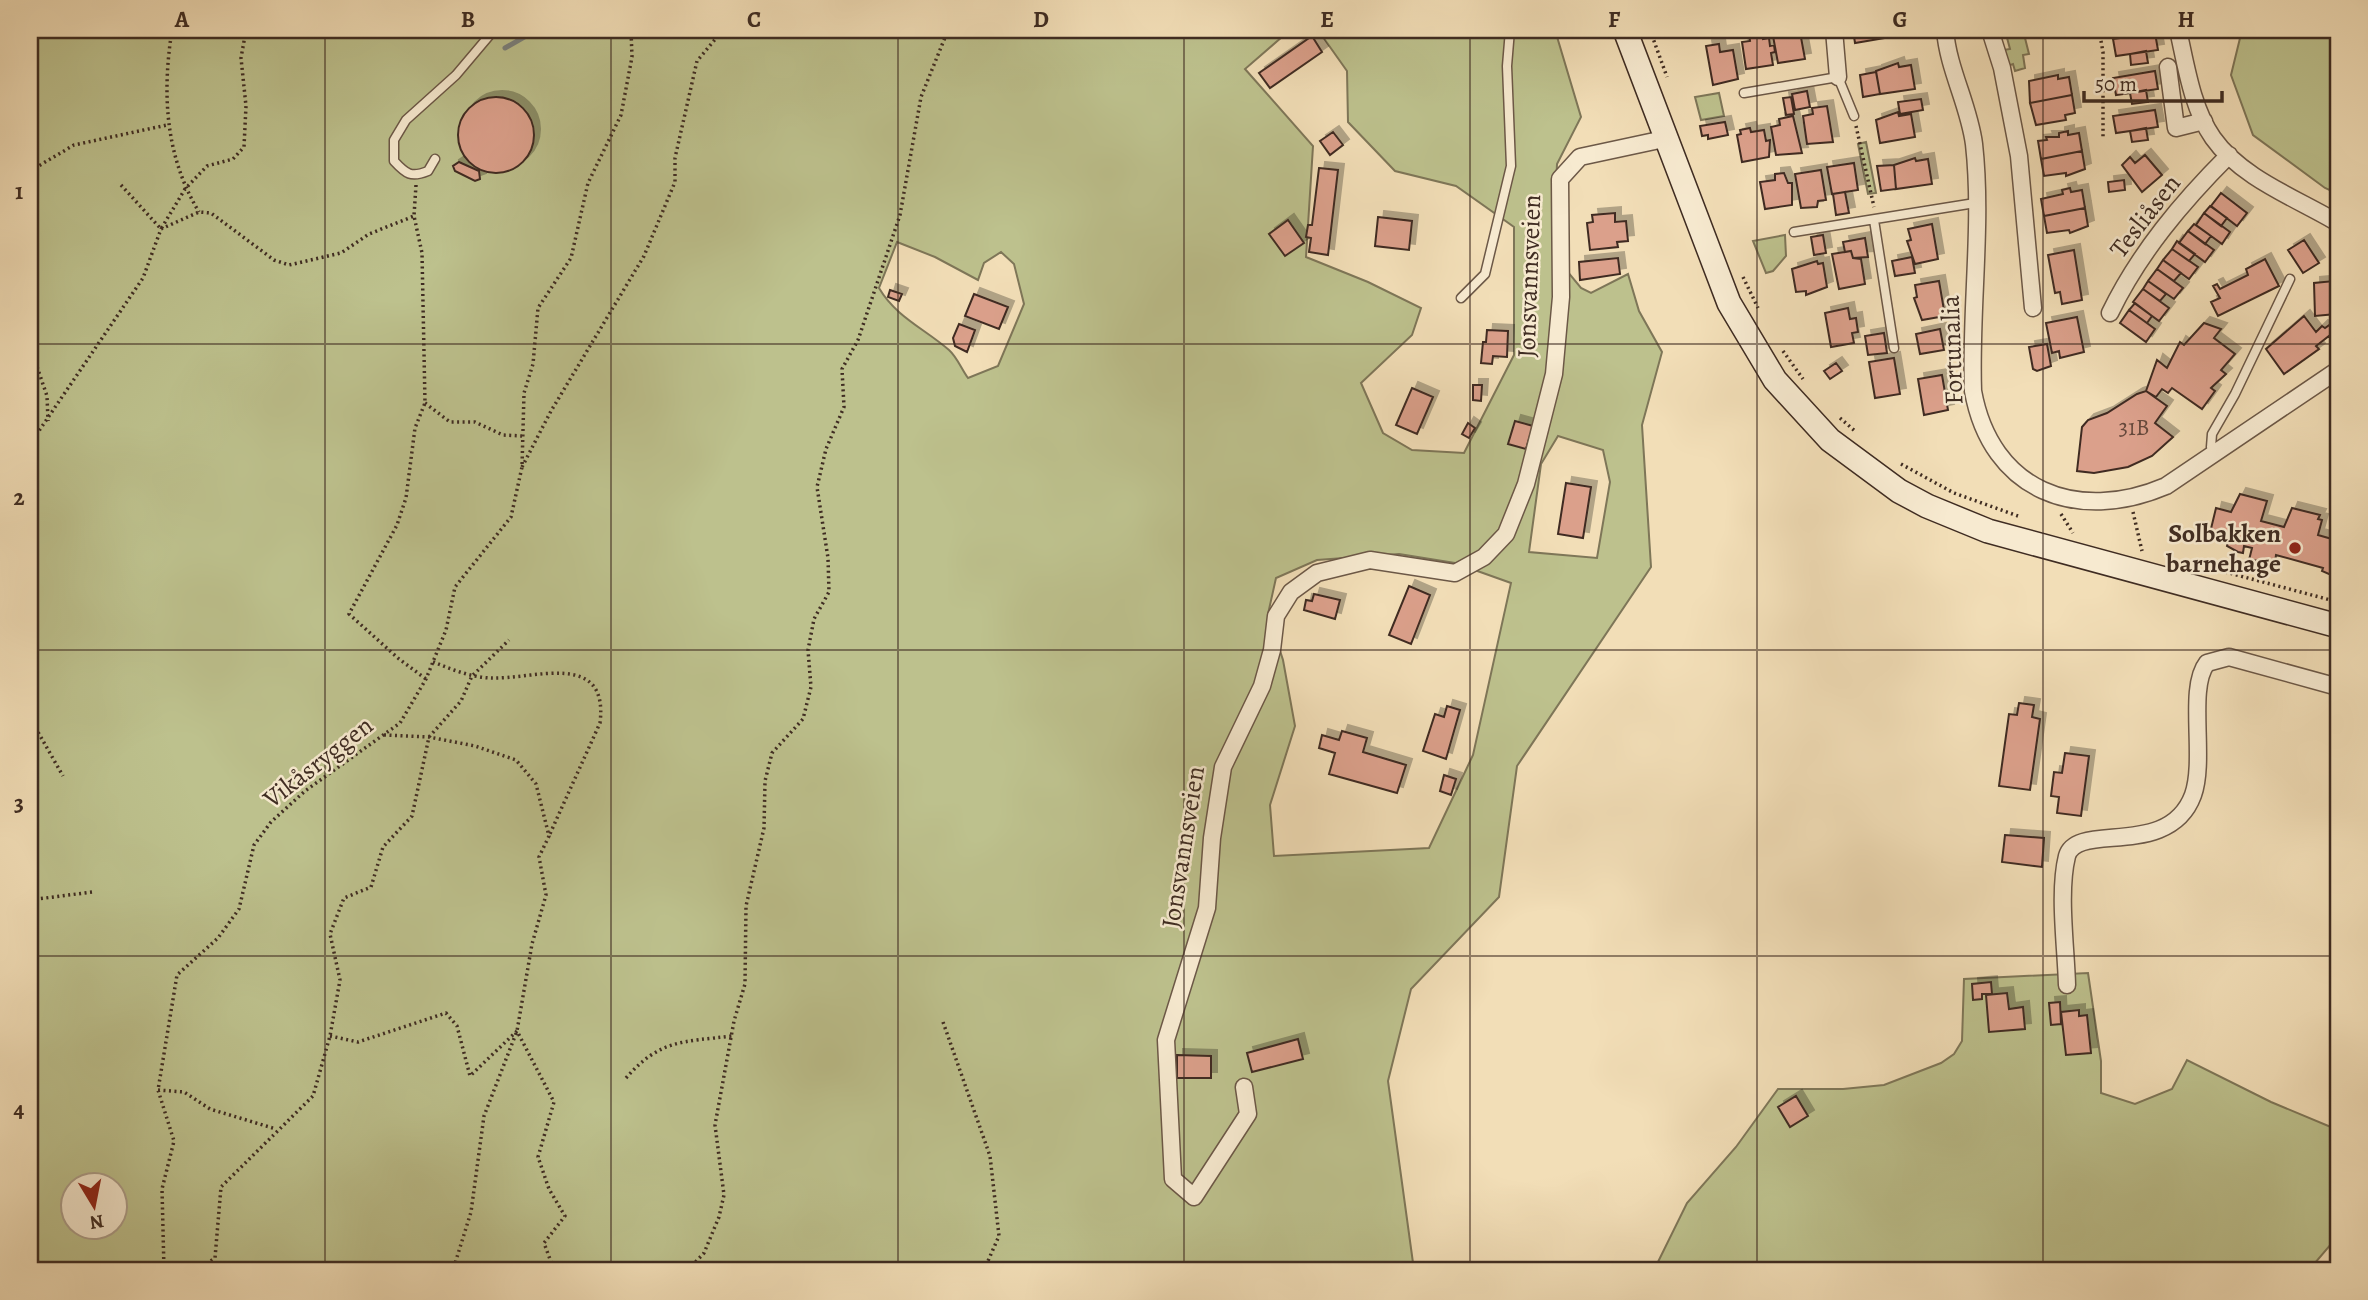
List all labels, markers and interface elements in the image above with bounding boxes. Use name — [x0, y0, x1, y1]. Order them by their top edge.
text: A — [174, 4, 190, 35]
text: B — [461, 4, 475, 35]
text: C — [747, 4, 761, 35]
text: D — [1033, 4, 1049, 35]
text: E — [1320, 4, 1334, 35]
text: F — [1608, 4, 1621, 35]
text: G — [1892, 4, 1908, 35]
text: H — [2177, 4, 2195, 35]
scale bar — [2084, 60, 2223, 104]
text: 50 m — [2095, 70, 2137, 98]
street label: Tesliåsen — [2101, 167, 2189, 265]
text: 1 — [15, 176, 23, 207]
street label: Jonsvannsveien — [1509, 194, 1549, 358]
street label: Fortunalia — [1933, 294, 1971, 406]
house number: 31B — [2118, 412, 2150, 443]
text: 2 — [13, 482, 25, 513]
place label: Solbakken barnehage — [2165, 516, 2281, 581]
marker: Solbakken barnehage — [2287, 540, 2303, 556]
street label: Vikåsryggen — [255, 708, 380, 817]
street label: Jonsvannsveien — [1153, 764, 1213, 930]
text: 3 — [14, 788, 24, 819]
text: 4 — [14, 1094, 25, 1125]
north arrow — [60, 1170, 130, 1240]
text: N — [88, 1208, 106, 1236]

